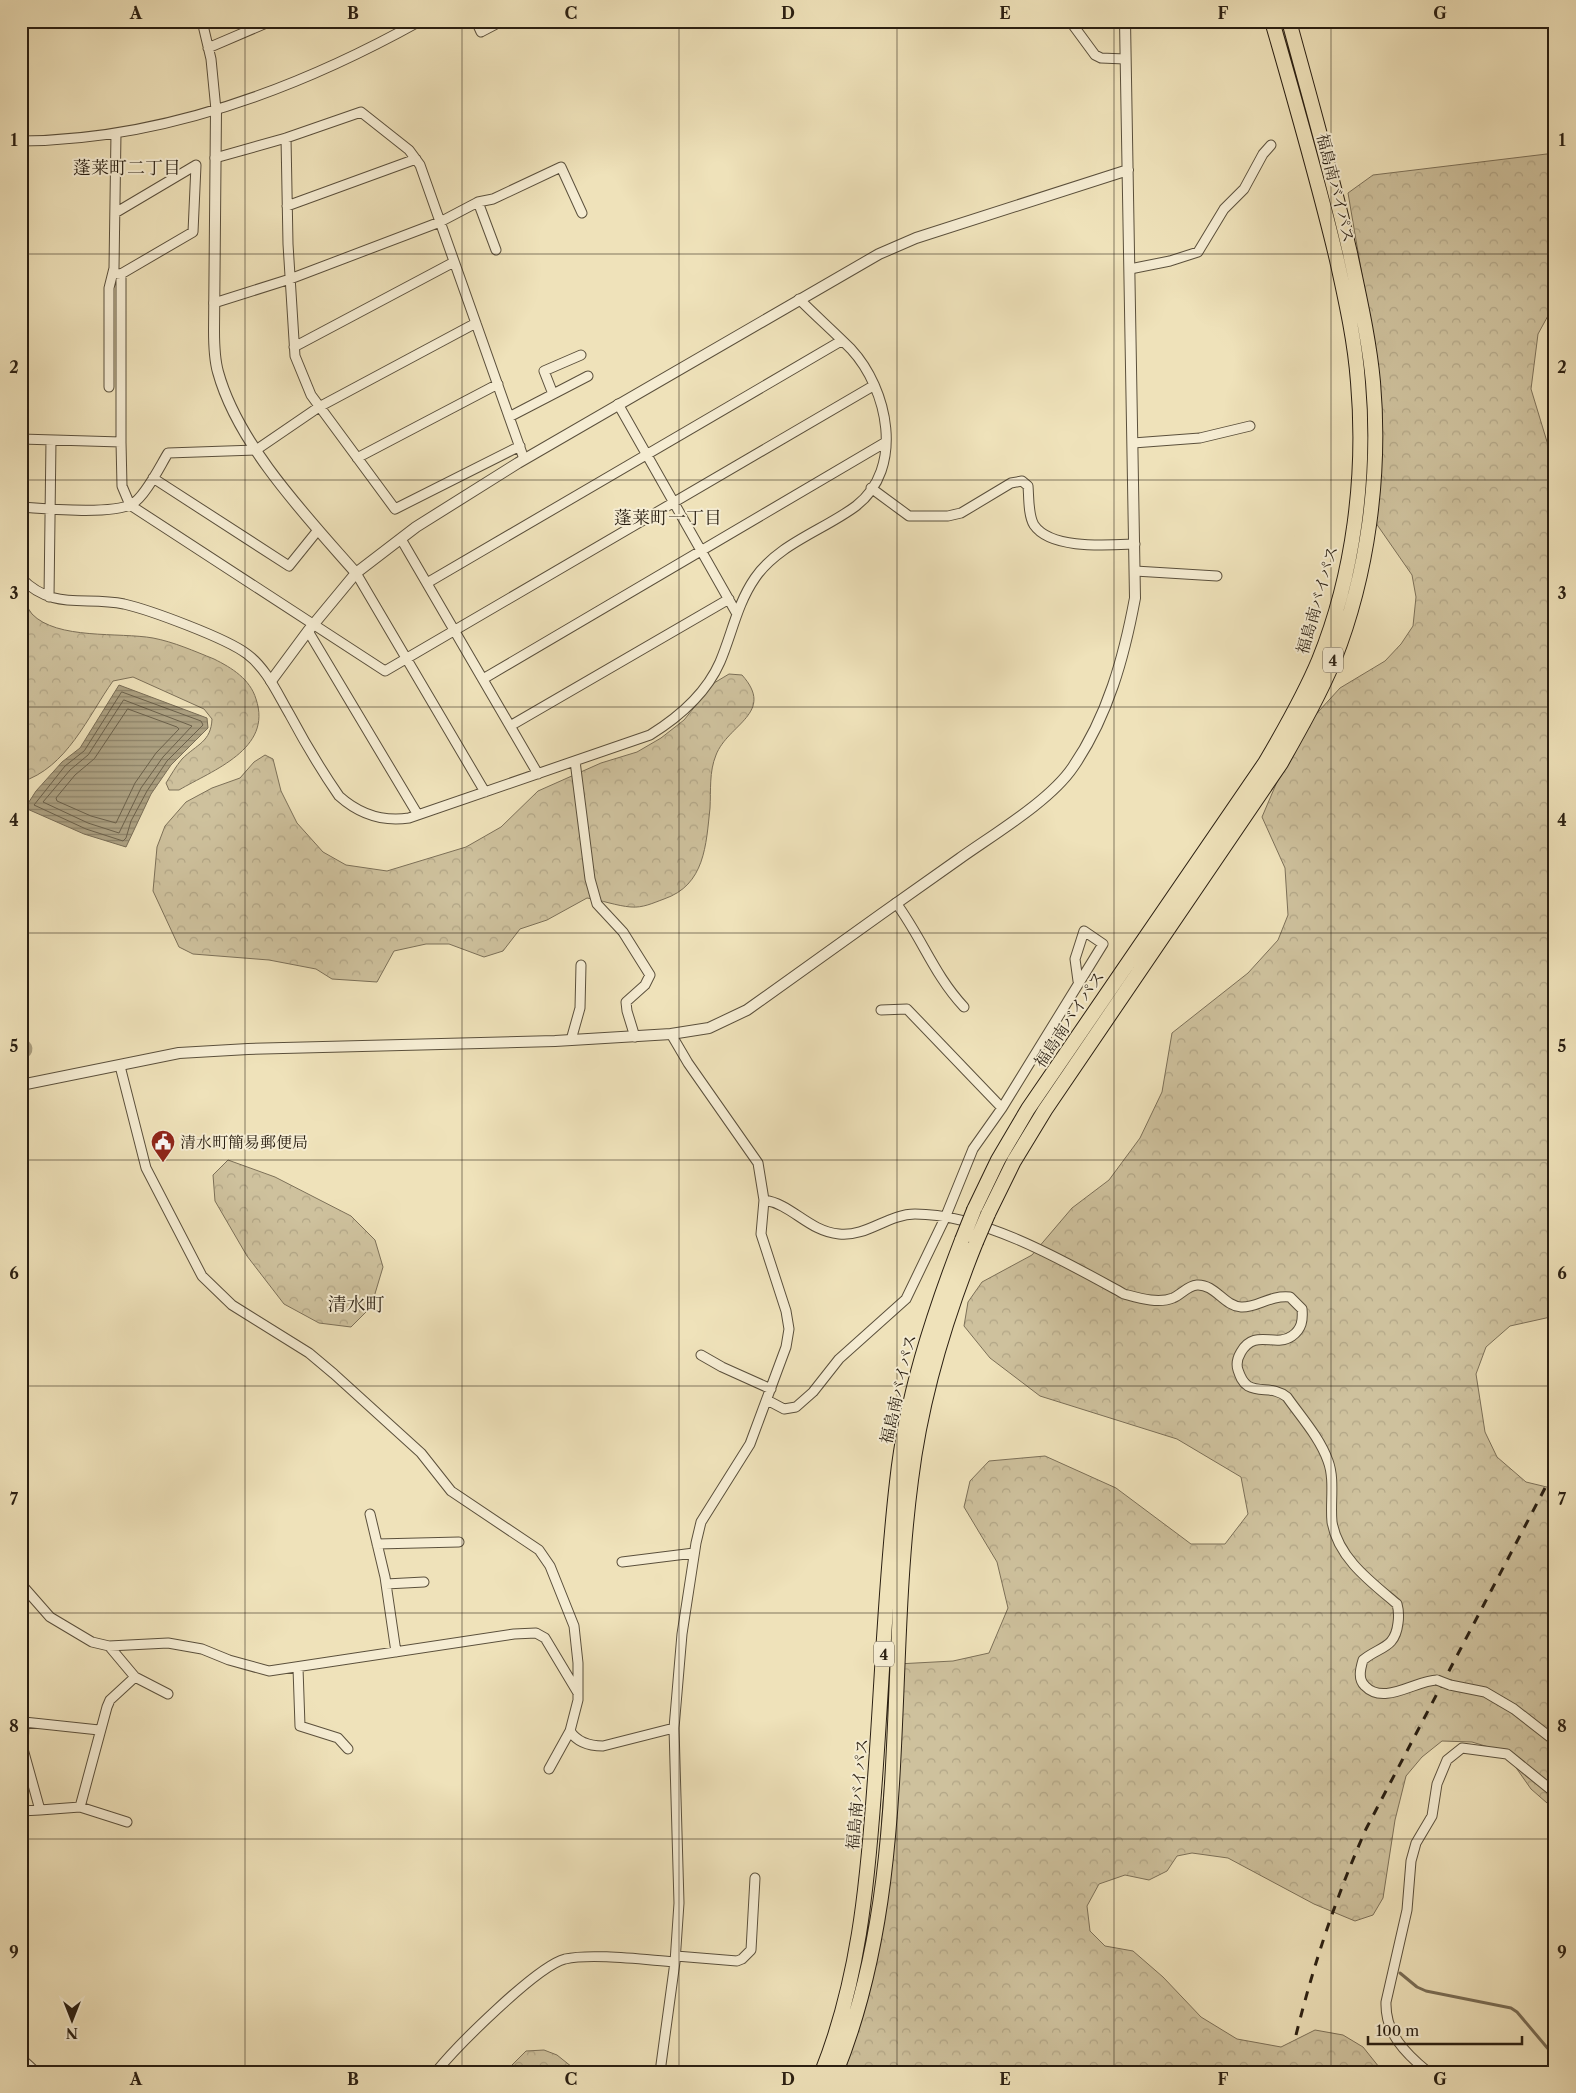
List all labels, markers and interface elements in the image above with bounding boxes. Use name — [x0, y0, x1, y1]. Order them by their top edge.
text: A — [129, 3, 143, 23]
text: B — [347, 3, 359, 23]
text: C — [565, 3, 577, 23]
text: D — [781, 3, 795, 23]
text: E — [999, 3, 1011, 23]
text: F — [1218, 3, 1229, 23]
text: G — [1433, 3, 1447, 23]
text: 1 — [10, 130, 18, 150]
text: 1 — [1558, 130, 1566, 150]
street label: 福島南バイパス — [1313, 131, 1359, 245]
district label: 蓬莱町二丁目 — [73, 157, 181, 179]
text: 2 — [9, 357, 19, 377]
text: 2 — [1557, 357, 1567, 377]
district label: 蓬莱町一丁目 — [614, 507, 722, 529]
street label: 福島南バイパス — [1292, 544, 1342, 656]
text: 3 — [9, 583, 19, 603]
text: 3 — [1557, 583, 1567, 603]
road number: 4 — [1323, 648, 1343, 672]
text: 4 — [9, 810, 19, 830]
text: 4 — [1557, 810, 1567, 830]
street label: 福島南バイパス — [1029, 967, 1109, 1071]
text: 5 — [10, 1036, 19, 1056]
text: 5 — [1558, 1036, 1567, 1056]
public building icon: 清水町簡易郵便局 — [150, 1129, 176, 1163]
place label: 清水町簡易郵便局 — [180, 1132, 308, 1152]
text: 6 — [9, 1263, 19, 1283]
text: 6 — [1557, 1263, 1567, 1283]
district label: 清水町 — [327, 1293, 385, 1316]
street label: 福島南バイパス — [876, 1332, 920, 1446]
text: 7 — [10, 1489, 19, 1509]
text: 7 — [1558, 1489, 1567, 1509]
road number: 4 — [874, 1642, 894, 1666]
text: 8 — [9, 1716, 19, 1736]
text: 8 — [1557, 1716, 1567, 1736]
street label: 福島南バイパス — [842, 1737, 872, 1851]
text: 9 — [9, 1942, 19, 1962]
text: 9 — [1557, 1942, 1567, 1962]
north arrow — [48, 1996, 98, 2046]
scale bar — [1368, 2013, 1522, 2045]
text: 100 m — [1376, 2021, 1419, 2040]
text: N — [66, 2024, 78, 2042]
text: A — [129, 2069, 143, 2089]
text: B — [347, 2069, 359, 2089]
text: C — [565, 2069, 577, 2089]
text: D — [781, 2069, 795, 2089]
text: E — [999, 2069, 1011, 2089]
text: F — [1218, 2069, 1229, 2089]
text: G — [1433, 2069, 1447, 2089]

